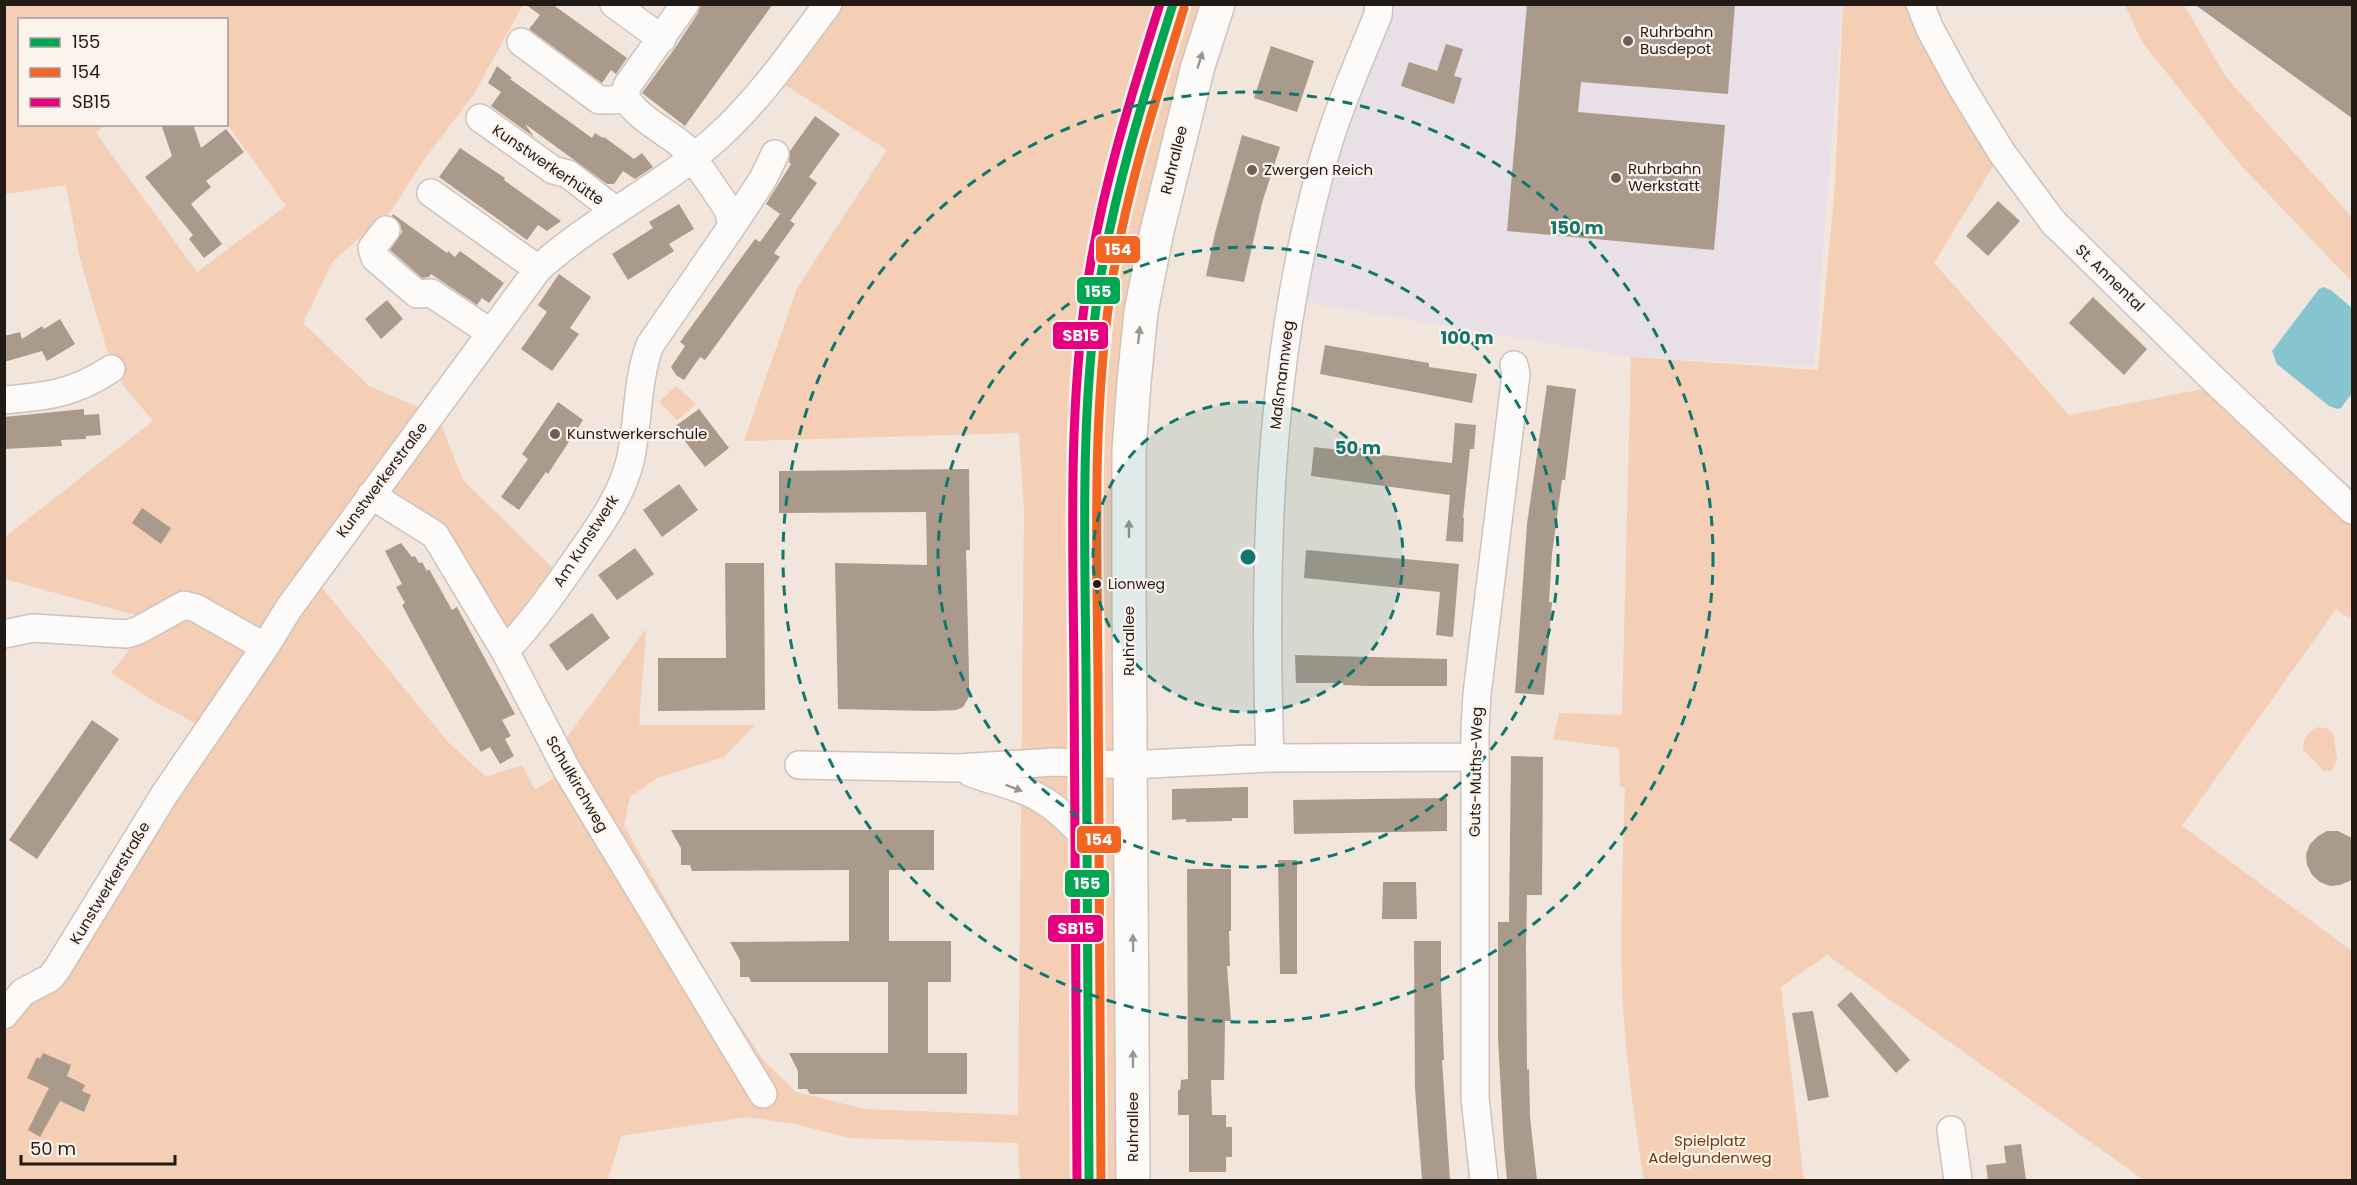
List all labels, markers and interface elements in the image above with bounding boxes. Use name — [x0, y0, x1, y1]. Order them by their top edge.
legend — [18, 18, 228, 126]
place label: Ruhrbahn Busdepot — [1640, 21, 1713, 59]
text: 155 — [72, 29, 100, 54]
marker: Ruhrbahn Busdepot — [1621, 34, 1635, 48]
one-way arrow — [1196, 51, 1205, 69]
text: 154 — [72, 59, 100, 84]
text: SB15 — [72, 89, 111, 114]
street label: Kunstwerkerhütte — [488, 119, 608, 210]
street label: Ruhrallee — [1155, 123, 1192, 196]
place label: Ruhrbahn Werkstatt — [1628, 158, 1701, 196]
place label: Zwergen Reich — [1264, 159, 1373, 180]
marker: Zwergen Reich — [1245, 163, 1259, 177]
marker: Ruhrbahn Werkstatt — [1609, 171, 1623, 185]
text: 150 m — [1550, 215, 1604, 240]
line badge: 154 — [1095, 235, 1141, 264]
text: 154 — [1104, 238, 1132, 261]
street label: St. Annental — [2071, 239, 2150, 316]
line badge: 155 — [1076, 276, 1121, 305]
text: 155 — [1085, 280, 1111, 303]
street label: Maßmannweg — [1264, 319, 1299, 431]
line badge: SB15 — [1052, 321, 1109, 350]
text: SB15 — [1063, 324, 1099, 347]
one-way arrow — [1134, 325, 1144, 344]
text: 100 m — [1440, 325, 1494, 350]
street label: Kunstwerkerstraße — [331, 418, 432, 542]
place label: Kunstwerkerschule — [567, 423, 707, 444]
marker: Kunstwerkerschule — [548, 427, 562, 441]
text: 50 m — [1335, 435, 1381, 460]
street label: Am Kunstwerk — [548, 490, 623, 591]
one-way arrow — [1124, 520, 1134, 539]
centre of rings — [1238, 547, 1258, 567]
place label: Lionweg — [1108, 574, 1165, 594]
marker: Lionweg — [1091, 578, 1103, 590]
street label: Ruhrallee — [1118, 606, 1139, 676]
street label: Guts-Muths-Weg — [1464, 707, 1487, 837]
street label: Schulkirchweg — [541, 732, 614, 836]
one-way arrow — [1005, 783, 1023, 793]
street label: Kunstwerkerstraße — [65, 817, 155, 948]
line badge: 154 — [1076, 825, 1122, 854]
text: 154 — [1085, 828, 1113, 851]
line badge: 155 — [1064, 869, 1110, 898]
text: 155 — [1074, 872, 1100, 895]
line badge: SB15 — [1047, 914, 1104, 943]
text: SB15 — [1058, 917, 1094, 940]
one-way arrow — [1128, 934, 1137, 953]
one-way arrow — [1128, 1050, 1138, 1069]
street label: Ruhrallee — [1122, 1092, 1143, 1162]
scale bar — [21, 1128, 176, 1166]
park label: Spielplatz Adelgundenweg — [1648, 1130, 1772, 1168]
text: 50 m — [30, 1136, 76, 1161]

